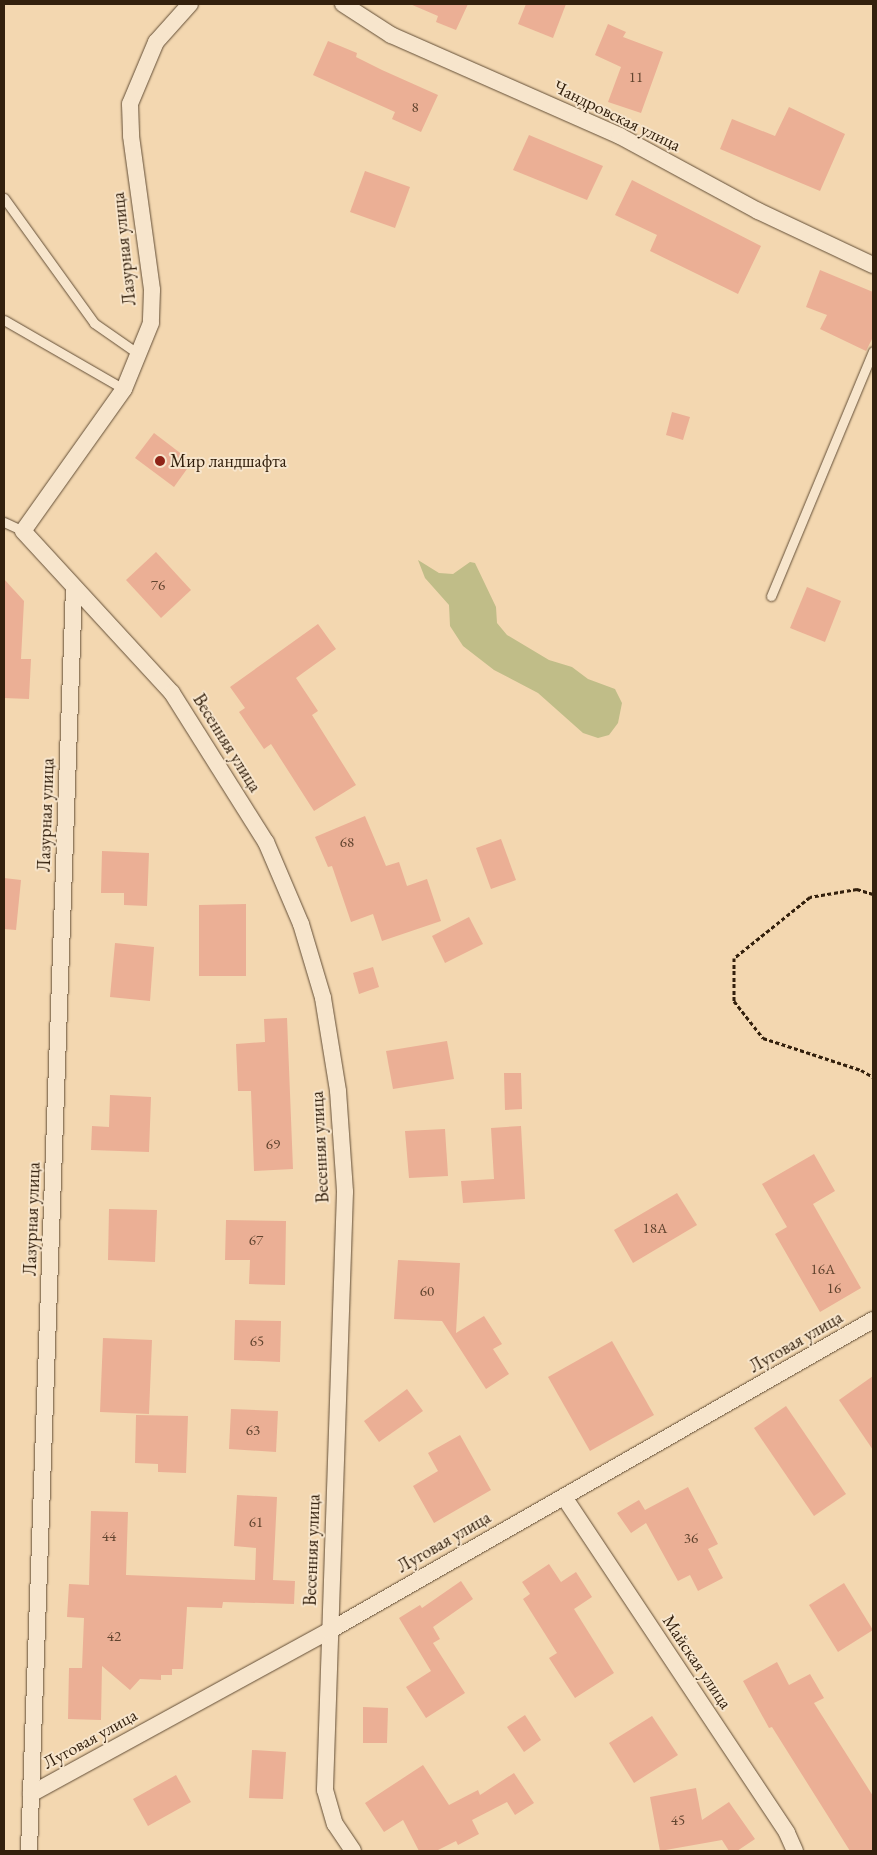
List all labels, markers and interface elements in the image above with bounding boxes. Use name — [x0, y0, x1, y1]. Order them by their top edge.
house number: 11 — [629, 68, 643, 86]
street label: Чандровская улица — [550, 76, 684, 156]
house number: 8 — [411, 98, 419, 116]
street label: Лазурная улица — [107, 191, 141, 307]
place label: Мир ландшафта — [170, 450, 287, 472]
marker: Мир ландшафта — [154, 455, 166, 467]
house number: 76 — [151, 576, 165, 594]
street label: Весенняя улица — [188, 690, 266, 796]
street label: Лазурная улица — [33, 758, 59, 872]
house number: 68 — [340, 833, 354, 851]
street label: Весенняя улица — [306, 1091, 334, 1203]
house number: 69 — [266, 1135, 280, 1153]
street label: Лазурная улица — [19, 1162, 45, 1276]
house number: 18А — [643, 1219, 667, 1237]
house number: 67 — [249, 1231, 263, 1249]
house number: 16А — [811, 1260, 835, 1278]
house number: 16 — [827, 1279, 841, 1297]
house number: 60 — [420, 1282, 434, 1300]
street label: Луговая улица — [745, 1307, 847, 1377]
house number: 65 — [250, 1332, 264, 1350]
house number: 63 — [246, 1421, 260, 1439]
street label: Весенняя улица — [299, 1494, 325, 1606]
street label: Луговая улица — [393, 1507, 495, 1577]
house number: 61 — [249, 1513, 263, 1531]
house number: 44 — [102, 1527, 116, 1545]
house number: 36 — [684, 1529, 698, 1547]
street label: Майская улица — [658, 1611, 736, 1713]
house number: 42 — [107, 1627, 121, 1645]
street label: Луговая улица — [39, 1704, 141, 1774]
house number: 45 — [671, 1811, 685, 1829]

